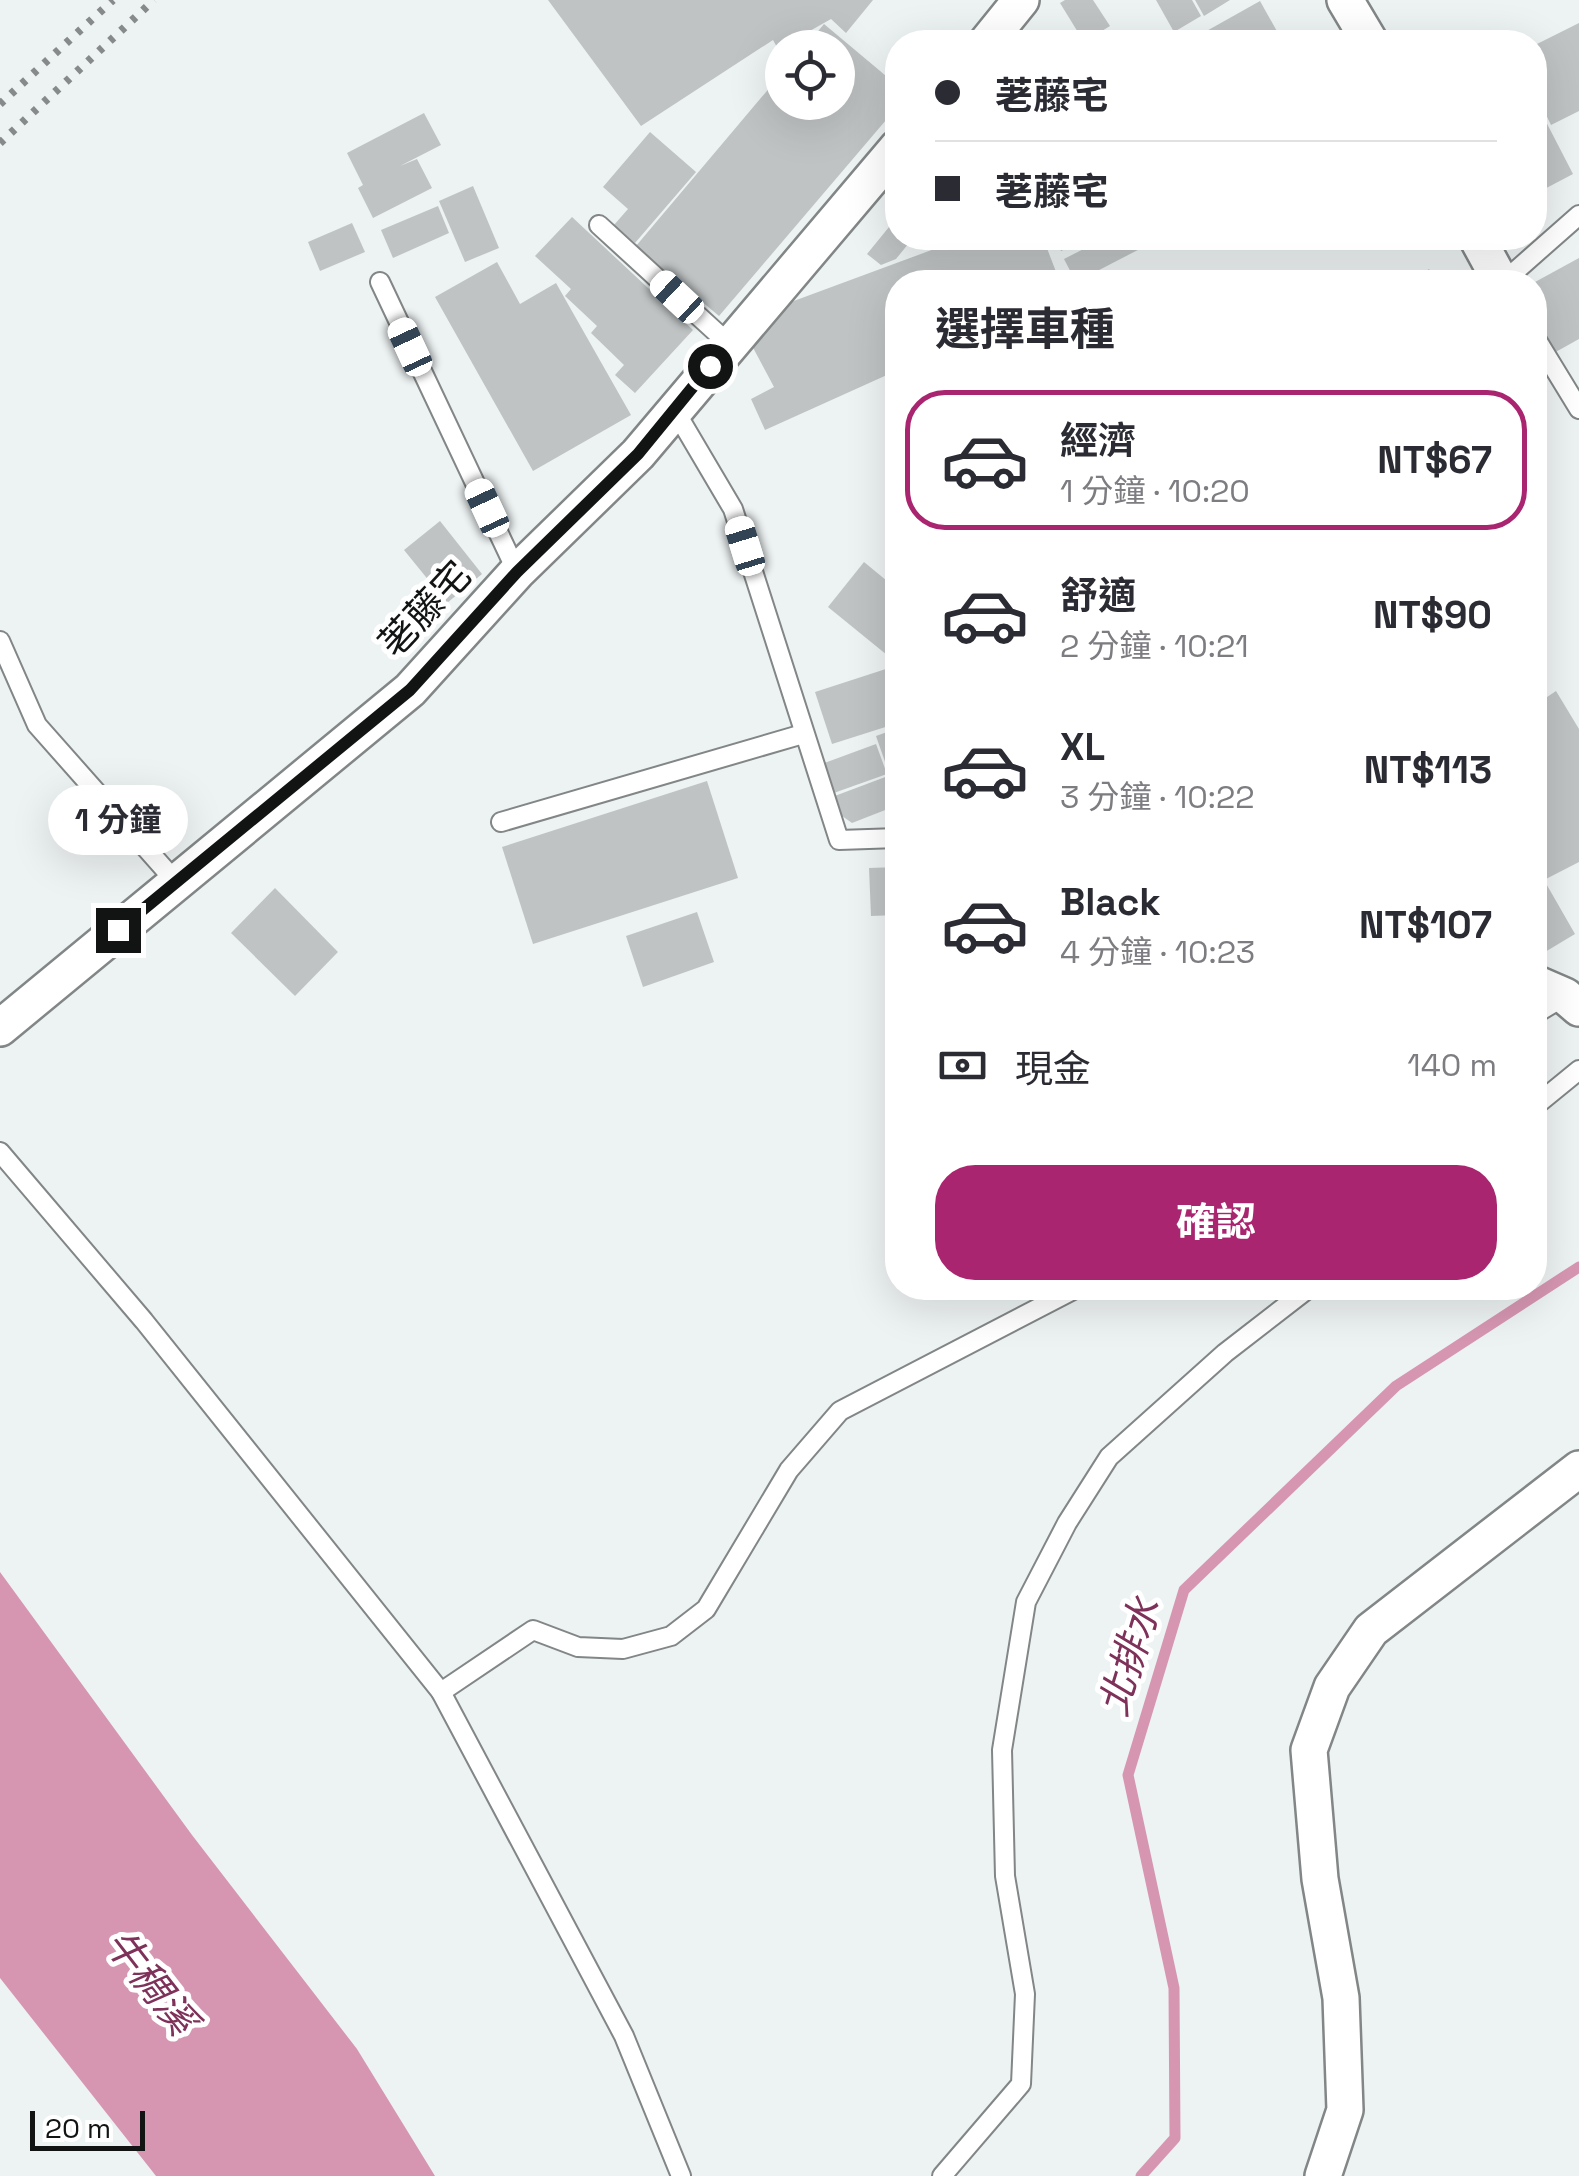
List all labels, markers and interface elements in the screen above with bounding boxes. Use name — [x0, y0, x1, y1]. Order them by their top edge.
map controls — [765, 30, 855, 120]
button: locate — [765, 30, 855, 120]
text: 荖藤宅 — [995, 72, 1109, 120]
text: 荖藤宅 — [995, 168, 1109, 216]
car — [645, 266, 709, 328]
text: 選擇車種 — [935, 301, 1115, 358]
car — [384, 313, 436, 381]
route start — [688, 344, 733, 389]
icon: car — [940, 415, 1030, 505]
text: 經濟 — [1060, 417, 1136, 465]
text: NT$67 — [1377, 436, 1492, 484]
text: 1 分鐘 · 10:20 — [1060, 471, 1250, 511]
car — [461, 474, 513, 542]
car — [722, 513, 768, 579]
street label: 荖藤宅 — [369, 551, 481, 667]
icon: car — [940, 570, 1030, 660]
text: 舒適 — [1060, 572, 1136, 620]
text: NT$90 — [1373, 591, 1492, 639]
text: 2 分鐘 · 10:21 — [1060, 626, 1249, 666]
text: XL — [1060, 723, 1105, 771]
icon: car — [940, 725, 1030, 815]
text: NT$113 — [1364, 746, 1492, 794]
text: 3 分鐘 · 10:22 — [1060, 777, 1255, 817]
callout: 1 分鐘 — [48, 785, 188, 855]
text: 1 分鐘 — [75, 800, 161, 840]
text: Black — [1060, 878, 1161, 926]
icon: car — [940, 880, 1030, 970]
text: NT$107 — [1359, 901, 1492, 949]
route end — [96, 908, 141, 953]
text: 4 分鐘 · 10:23 — [1060, 932, 1255, 972]
icon: cash — [935, 1038, 990, 1093]
text: 現金 — [1015, 1045, 1091, 1093]
text: 140 m — [1407, 1045, 1497, 1085]
button: 確認 — [935, 1165, 1497, 1280]
water label: 北排水 — [1088, 1590, 1173, 1722]
water label: 牛稠溪 — [93, 1919, 210, 2049]
scale bar — [30, 2106, 145, 2150]
text: 20 m — [45, 2110, 111, 2146]

